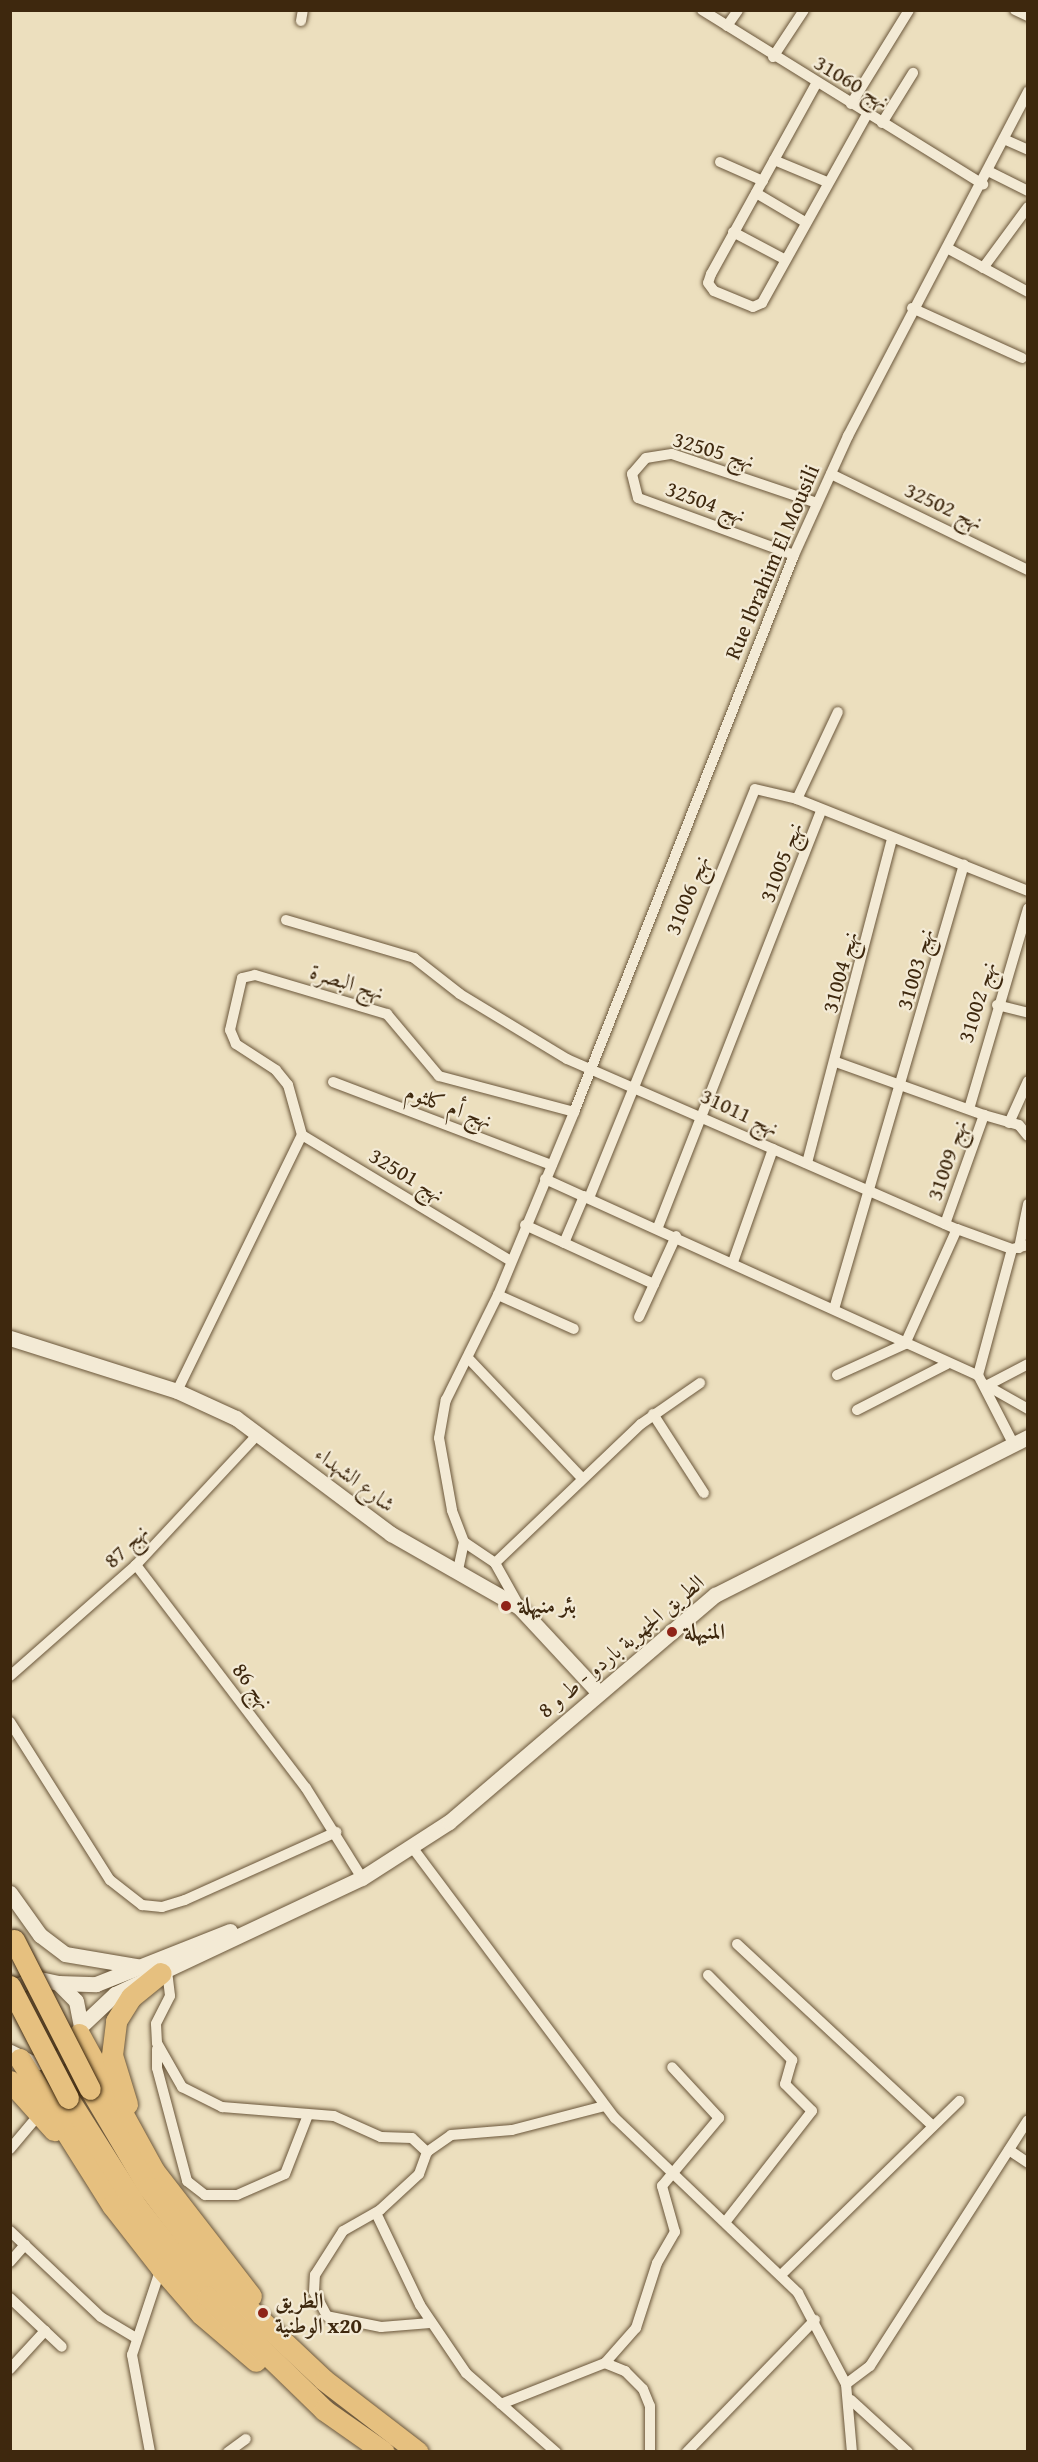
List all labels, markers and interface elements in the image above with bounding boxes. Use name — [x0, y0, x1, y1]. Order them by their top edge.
street label: نهج 31060 — [809, 49, 895, 115]
street label: نهج 32505 — [670, 426, 758, 474]
street label: Rue Ibrahim El Mousili — [719, 461, 825, 663]
street label: نهج 32504 — [662, 475, 750, 529]
street label: نهج 32502 — [901, 476, 987, 536]
street label: نهج 31005 — [754, 818, 808, 906]
street label: نهج 31006 — [659, 851, 715, 939]
street label: نهج 31003 — [891, 925, 939, 1013]
street label: نهج 31004 — [816, 928, 864, 1016]
street label: نهج البصرة — [307, 958, 387, 1006]
street label: نهج 31002 — [952, 958, 1002, 1046]
street label: نهج أم كلثوم — [402, 1078, 496, 1134]
street label: نهج 31011 — [697, 1082, 783, 1142]
street label: نهج 31009 — [921, 1116, 973, 1204]
street label: نهج 32501 — [364, 1142, 450, 1208]
street label: شارع الشهداء — [310, 1440, 400, 1518]
street label: نهج 87 — [98, 1519, 154, 1573]
street label: الطريق الجهوية باردو - ط و 8 — [533, 1569, 709, 1723]
place label: بئر منيهلة — [518, 1593, 576, 1619]
marker: بئر منيهلة — [499, 1599, 513, 1613]
place label: المنيهلة — [684, 1619, 725, 1645]
marker: المنيهلة — [665, 1625, 679, 1639]
street label: نهج 86 — [227, 1657, 279, 1715]
place label: الطريق الوطنية x20 — [275, 2287, 362, 2338]
marker: الطريق الوطنية x20 — [256, 2306, 270, 2320]

